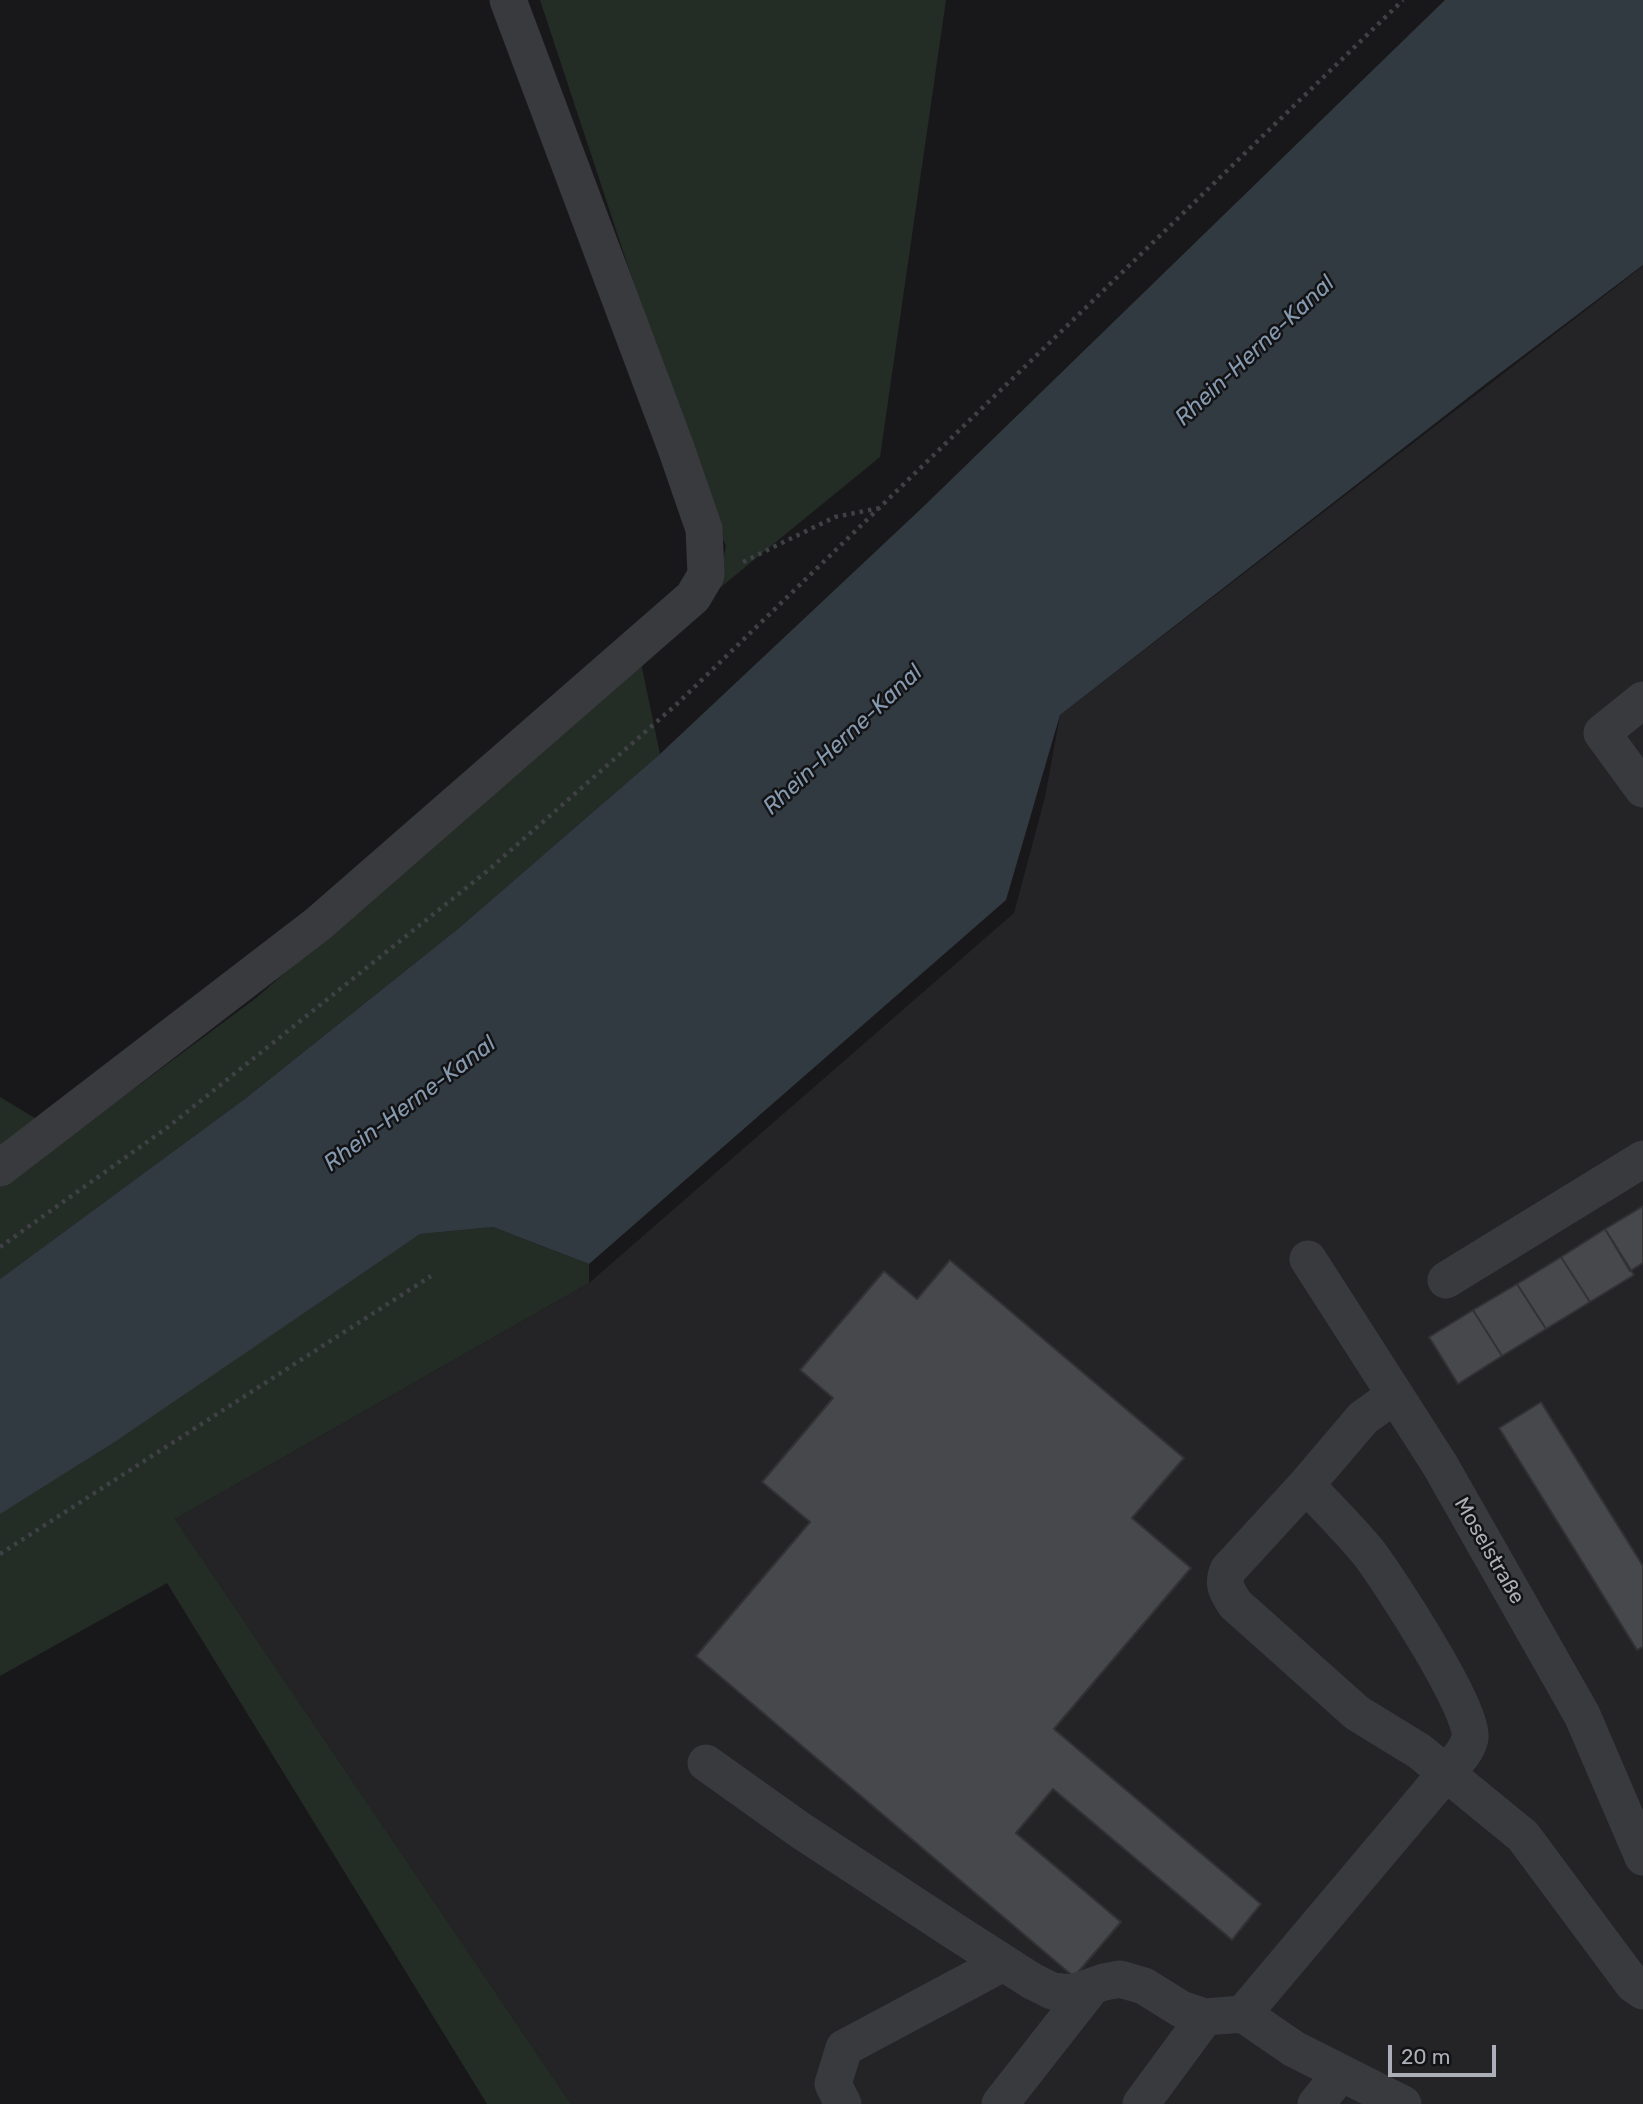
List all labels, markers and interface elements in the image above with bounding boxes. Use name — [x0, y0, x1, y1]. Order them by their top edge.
water label: Rhein-Herne-Kanal — [1169, 270, 1341, 432]
water label: Rhein-Herne-Kanal — [757, 659, 929, 821]
water label: Rhein-Herne-Kanal — [319, 1030, 501, 1178]
street label: Moselstraße — [1448, 1493, 1530, 1609]
scale bar — [1391, 2030, 1500, 2074]
text: 20 m — [1401, 2044, 1450, 2069]

